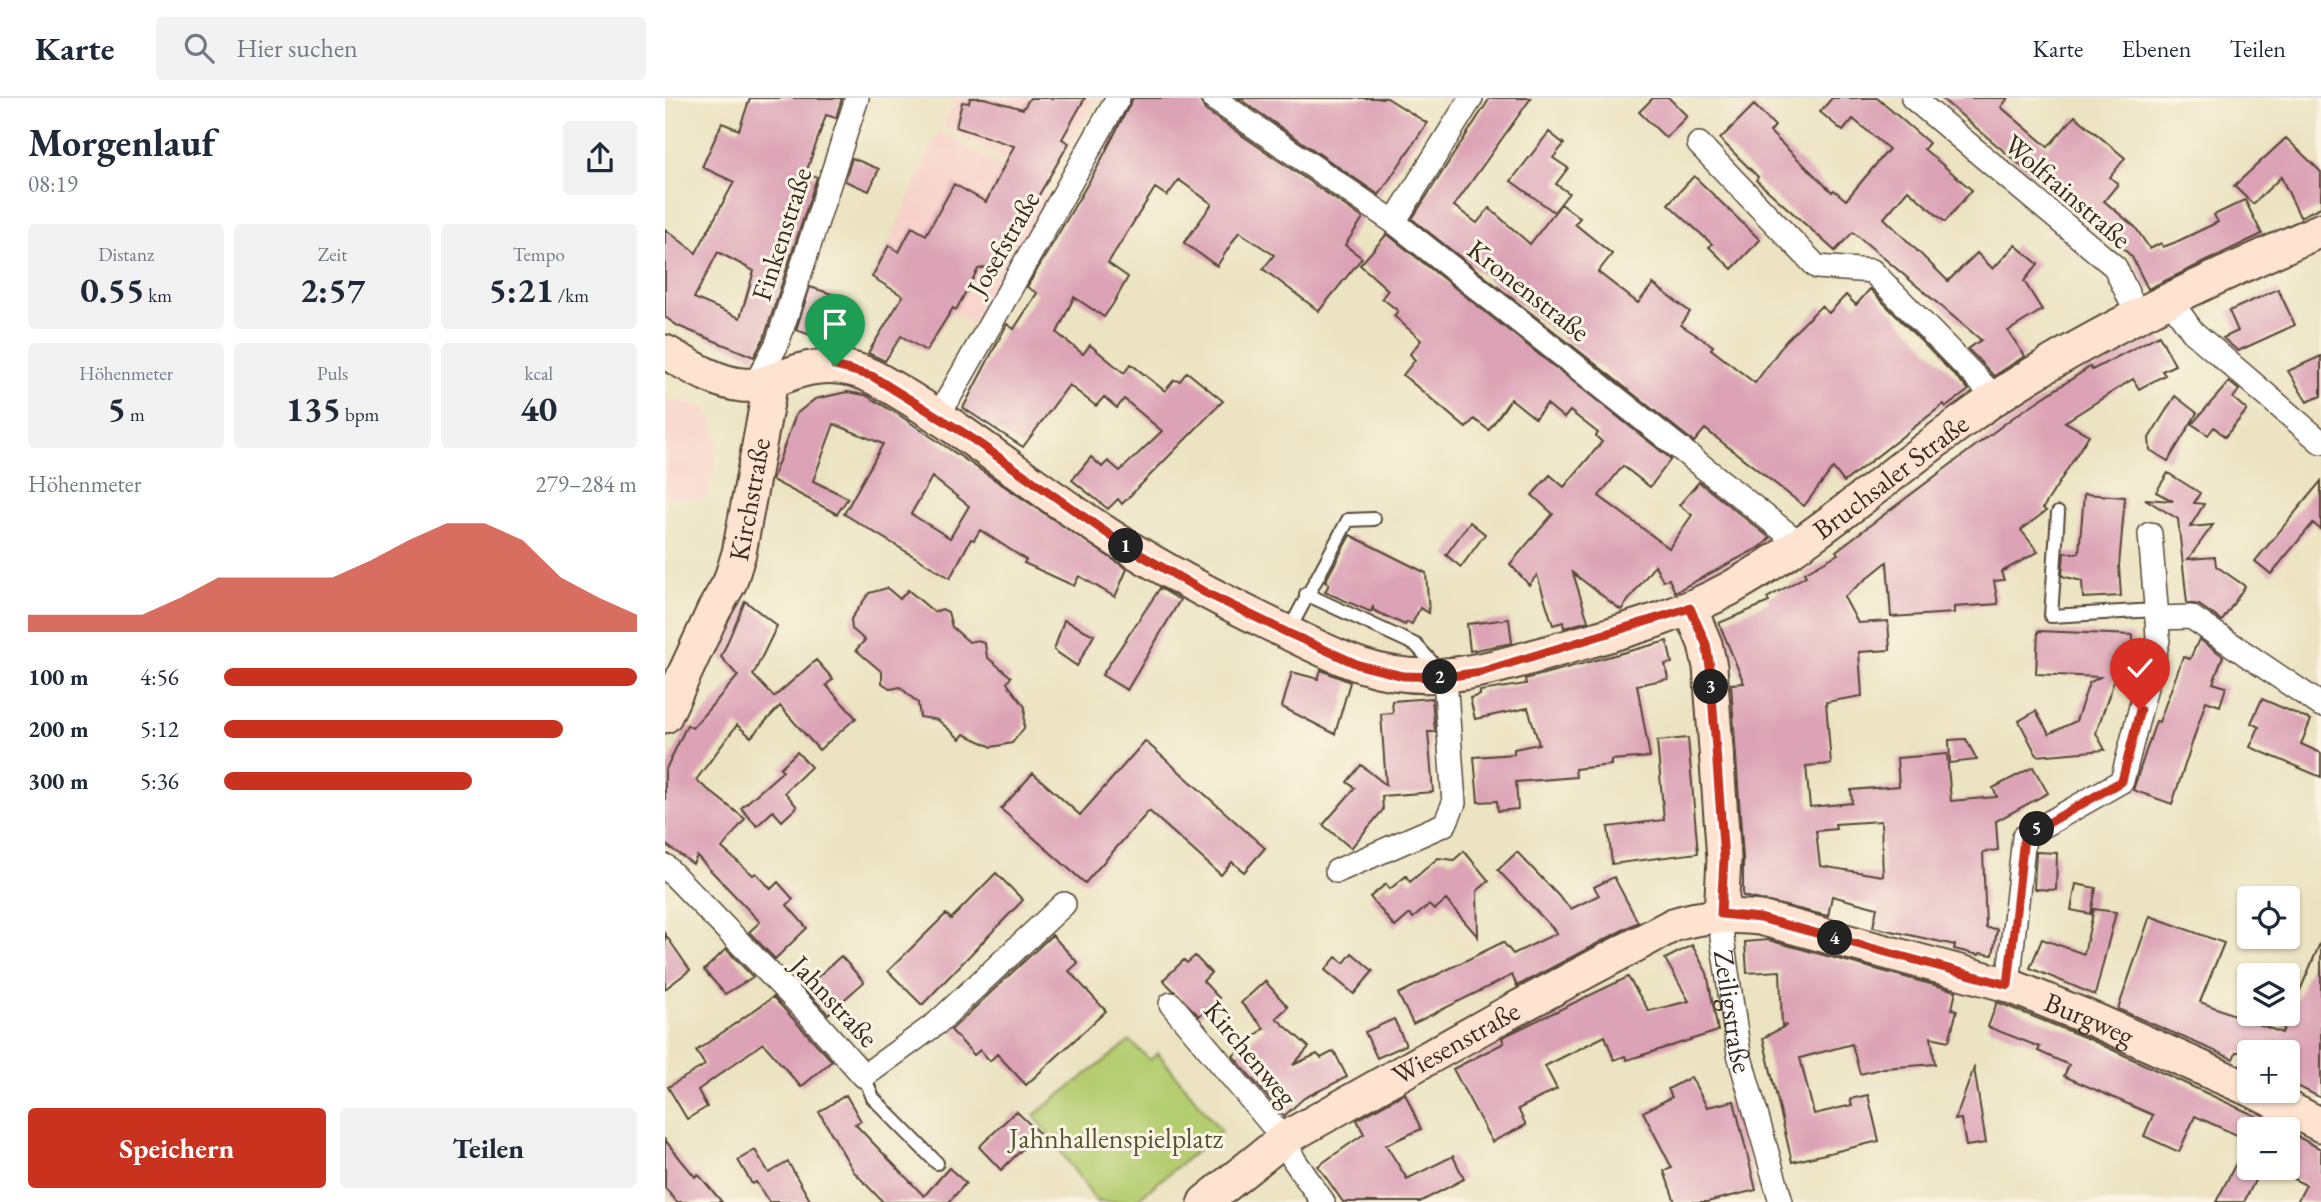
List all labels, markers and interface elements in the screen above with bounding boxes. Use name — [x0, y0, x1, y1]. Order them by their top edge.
search box — [156, 17, 646, 80]
text: Karte — [35, 27, 114, 70]
icon: search — [180, 29, 218, 67]
text: Hier suchen — [236, 31, 358, 65]
text: Karte — [2033, 33, 2083, 64]
text: Ebenen — [2121, 33, 2191, 64]
text: Teilen — [2229, 33, 2286, 64]
text: Morgenlauf — [28, 118, 215, 167]
button: share — [563, 121, 637, 195]
street label: Wolfrainstraße — [1997, 126, 2139, 256]
street label: Finkenstraße — [743, 163, 819, 305]
text: 08:19 — [28, 169, 78, 199]
street label: Josefstraße — [958, 184, 1048, 304]
street label: Kronenstraße — [1460, 231, 1598, 349]
text: Distanz — [98, 242, 154, 267]
text: Zeit — [318, 242, 347, 267]
text: Tempo — [513, 242, 565, 267]
text: 0.55 — [80, 267, 145, 312]
text: 2:57 — [300, 267, 365, 312]
text: 5:21 — [489, 267, 554, 312]
text: km — [145, 283, 172, 308]
text: /km — [554, 283, 589, 308]
pin — [805, 294, 865, 366]
icon: arrive — [816, 305, 854, 343]
text: Höhenmeter — [79, 361, 173, 386]
text: Puls — [317, 361, 348, 386]
text: kcal — [525, 361, 553, 386]
text: 5 — [108, 386, 126, 431]
text: 135 — [286, 386, 341, 431]
text: 40 — [520, 386, 557, 431]
text: m — [126, 402, 145, 427]
text: bpm — [341, 402, 379, 427]
street label: Bruchsaler Straße — [1805, 405, 1975, 547]
street label: Kirchstraße — [720, 435, 778, 564]
text: Höhenmeter — [28, 469, 141, 499]
text: 279–284 m — [536, 469, 637, 499]
pin: 1 — [1109, 528, 1143, 564]
text: 1 — [1120, 533, 1131, 558]
pin — [2110, 638, 2170, 710]
icon: check — [2121, 649, 2159, 687]
pin: 2 — [1423, 660, 1457, 694]
text: 100 m — [28, 662, 89, 692]
text: 4:56 — [140, 662, 179, 692]
text: 2 — [1434, 664, 1445, 689]
pin: 3 — [1693, 670, 1729, 704]
text: 3 — [1705, 674, 1716, 699]
text: 200 m — [28, 714, 89, 744]
text: 5:12 — [140, 714, 179, 744]
text: 300 m — [28, 766, 89, 796]
text: 5:36 — [140, 766, 179, 796]
pin: 5 — [2019, 812, 2055, 846]
text: 5 — [2031, 816, 2042, 841]
map controls — [2237, 886, 2300, 1180]
button: locate — [2237, 886, 2300, 949]
pin: 4 — [1817, 920, 1853, 956]
text: 4 — [1829, 925, 1840, 950]
street label: Jahnstraße — [782, 946, 887, 1055]
street label: Zeiligstraße — [1706, 947, 1761, 1077]
button: layers — [2237, 963, 2300, 1026]
street label: Burgweg — [2039, 984, 2141, 1054]
street label: Wiesenstraße — [1385, 992, 1526, 1093]
street label: Kirchenweg — [1196, 993, 1306, 1114]
button: + — [2237, 1040, 2300, 1103]
button: Speichern — [28, 1108, 326, 1188]
button: Teilen — [340, 1108, 637, 1188]
button: − — [2237, 1117, 2300, 1180]
park label: Jahnhallenspielplatz — [1007, 1120, 1223, 1156]

